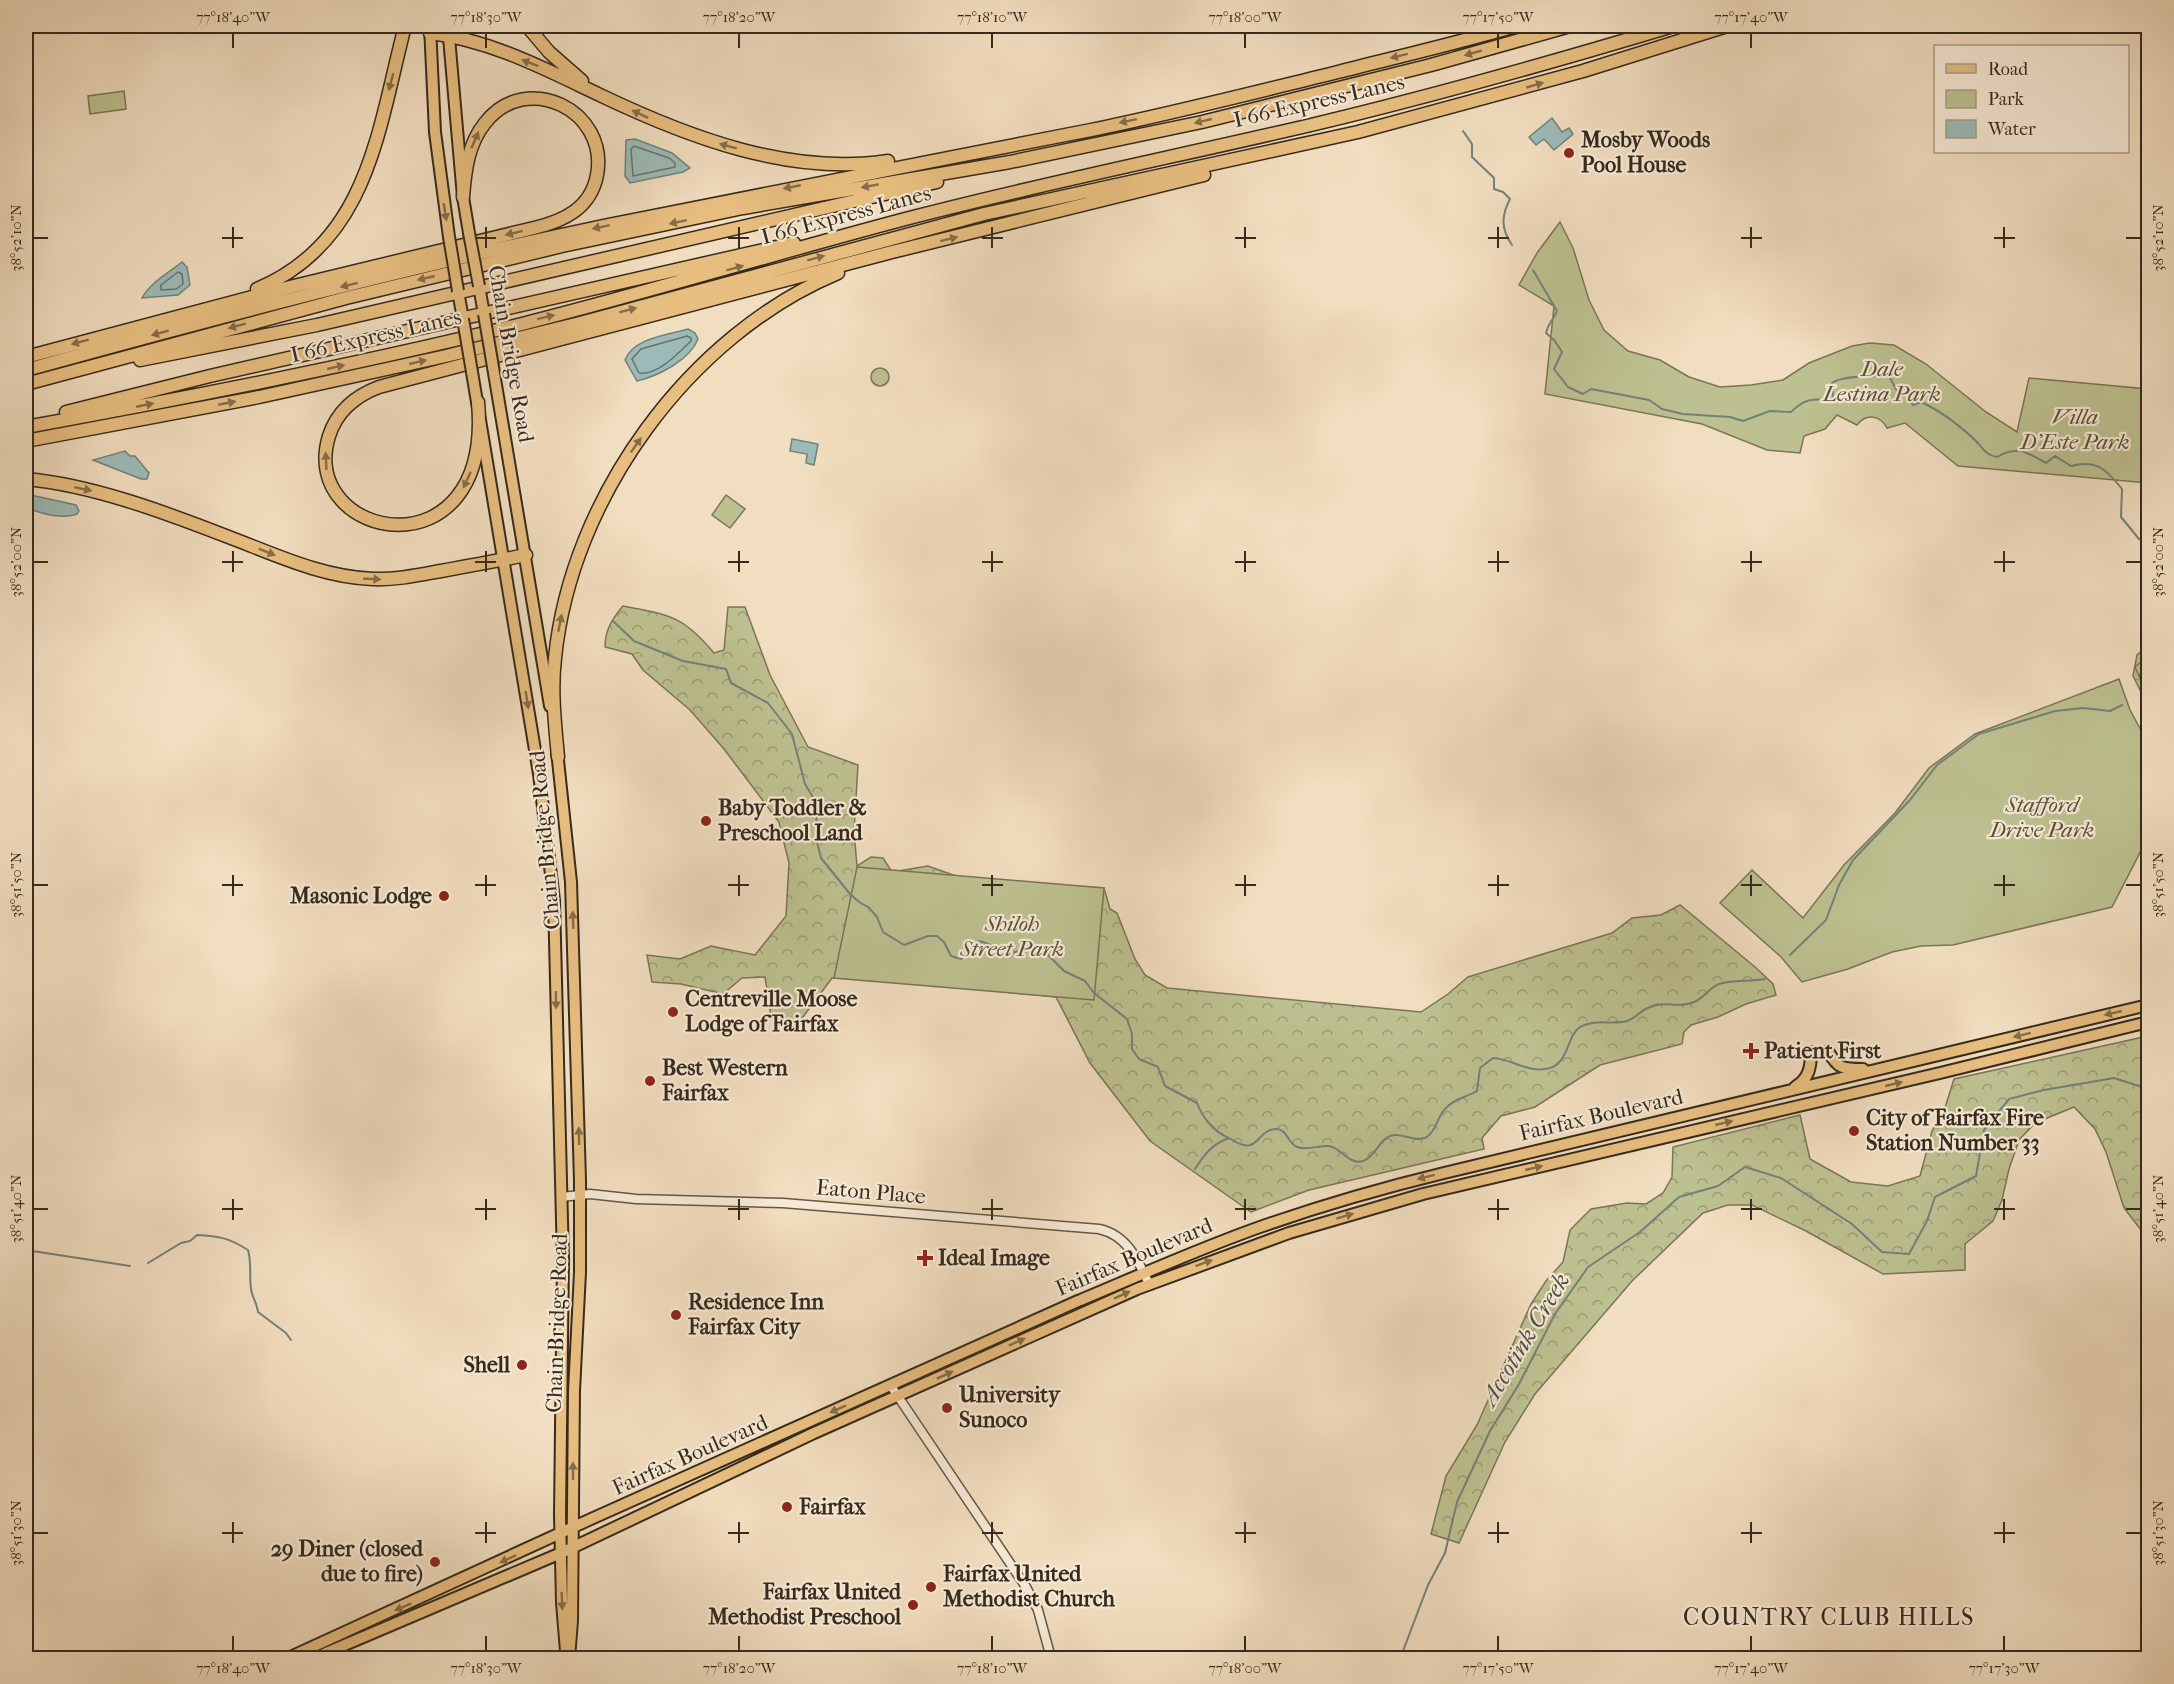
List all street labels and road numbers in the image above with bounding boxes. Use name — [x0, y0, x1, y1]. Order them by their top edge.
street label: I 66 Express Lanes — [1231, 69, 1407, 133]
street label: I 66 Express Lanes — [758, 180, 934, 250]
street label: Chain Bridge Road — [483, 263, 540, 446]
street label: I 66 Express Lanes — [288, 304, 464, 368]
street label: Chain Bridge Road — [524, 748, 566, 931]
street label: Fairfax Boulevard — [1516, 1083, 1687, 1147]
street label: Eaton Place — [815, 1174, 927, 1210]
street label: Fairfax Boulevard — [1052, 1212, 1217, 1302]
street label: Chain Bridge Road — [541, 1232, 573, 1413]
street label: Fairfax Boulevard — [608, 1409, 773, 1501]

